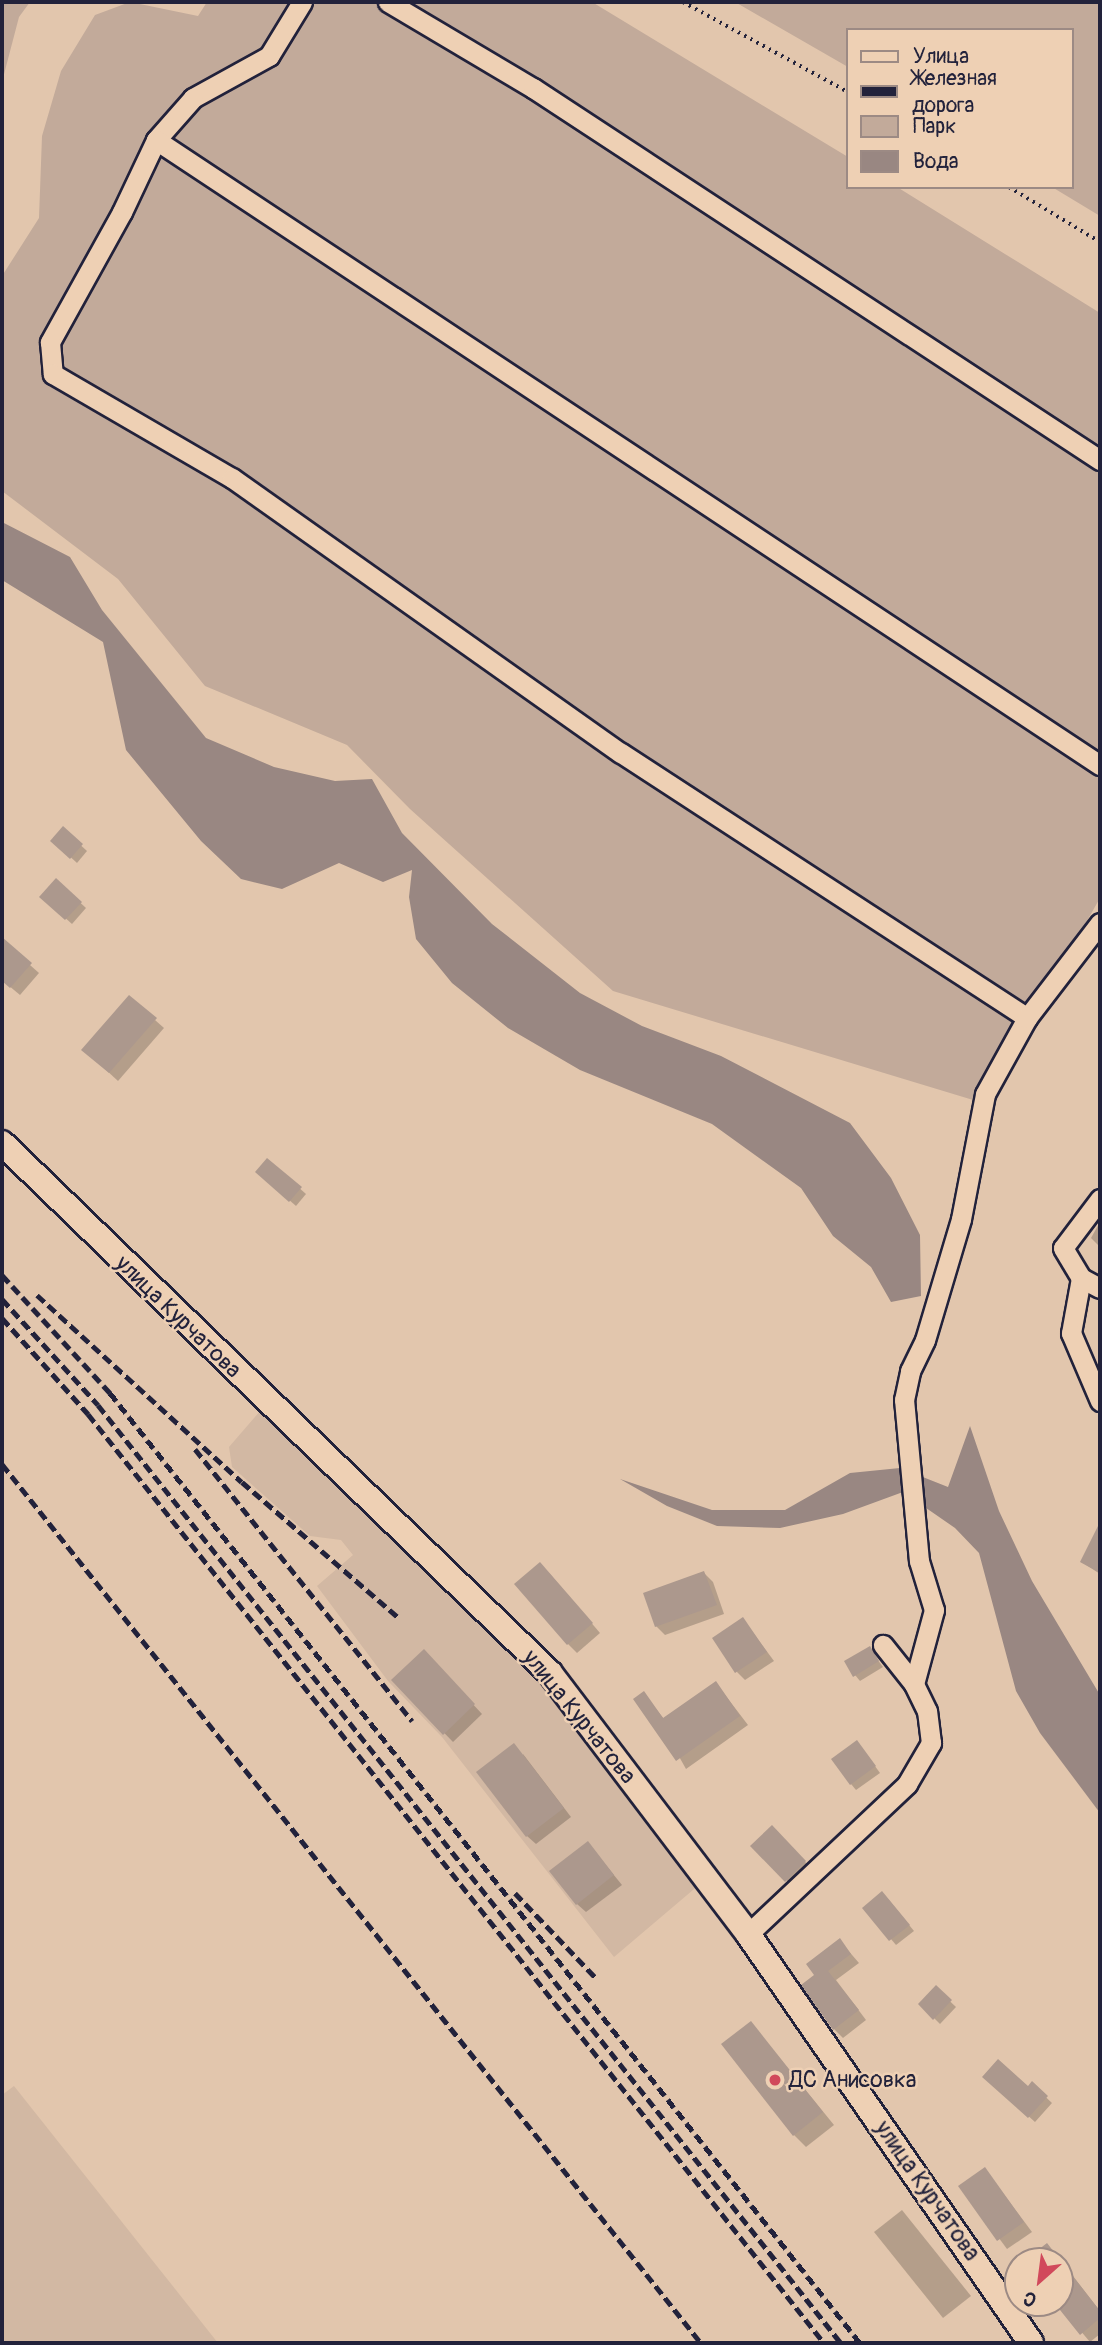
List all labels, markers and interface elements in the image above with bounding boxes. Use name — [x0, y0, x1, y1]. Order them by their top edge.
legend — [846, 28, 1074, 189]
text: Улица — [913, 43, 969, 70]
text: Железная дорога — [912, 65, 997, 119]
text: Парк — [913, 113, 956, 140]
text: Вода — [913, 148, 959, 175]
street label: улица Курчатова — [109, 1250, 247, 1384]
street label: улица Курчатова — [517, 1644, 641, 1790]
place label: ДС Анисовка — [789, 2066, 917, 2094]
marker: ДС Анисовка — [767, 2072, 783, 2088]
street label: улица Курчатова — [869, 2116, 985, 2266]
north arrow — [1004, 2247, 1074, 2317]
text: С — [1019, 2285, 1041, 2312]

